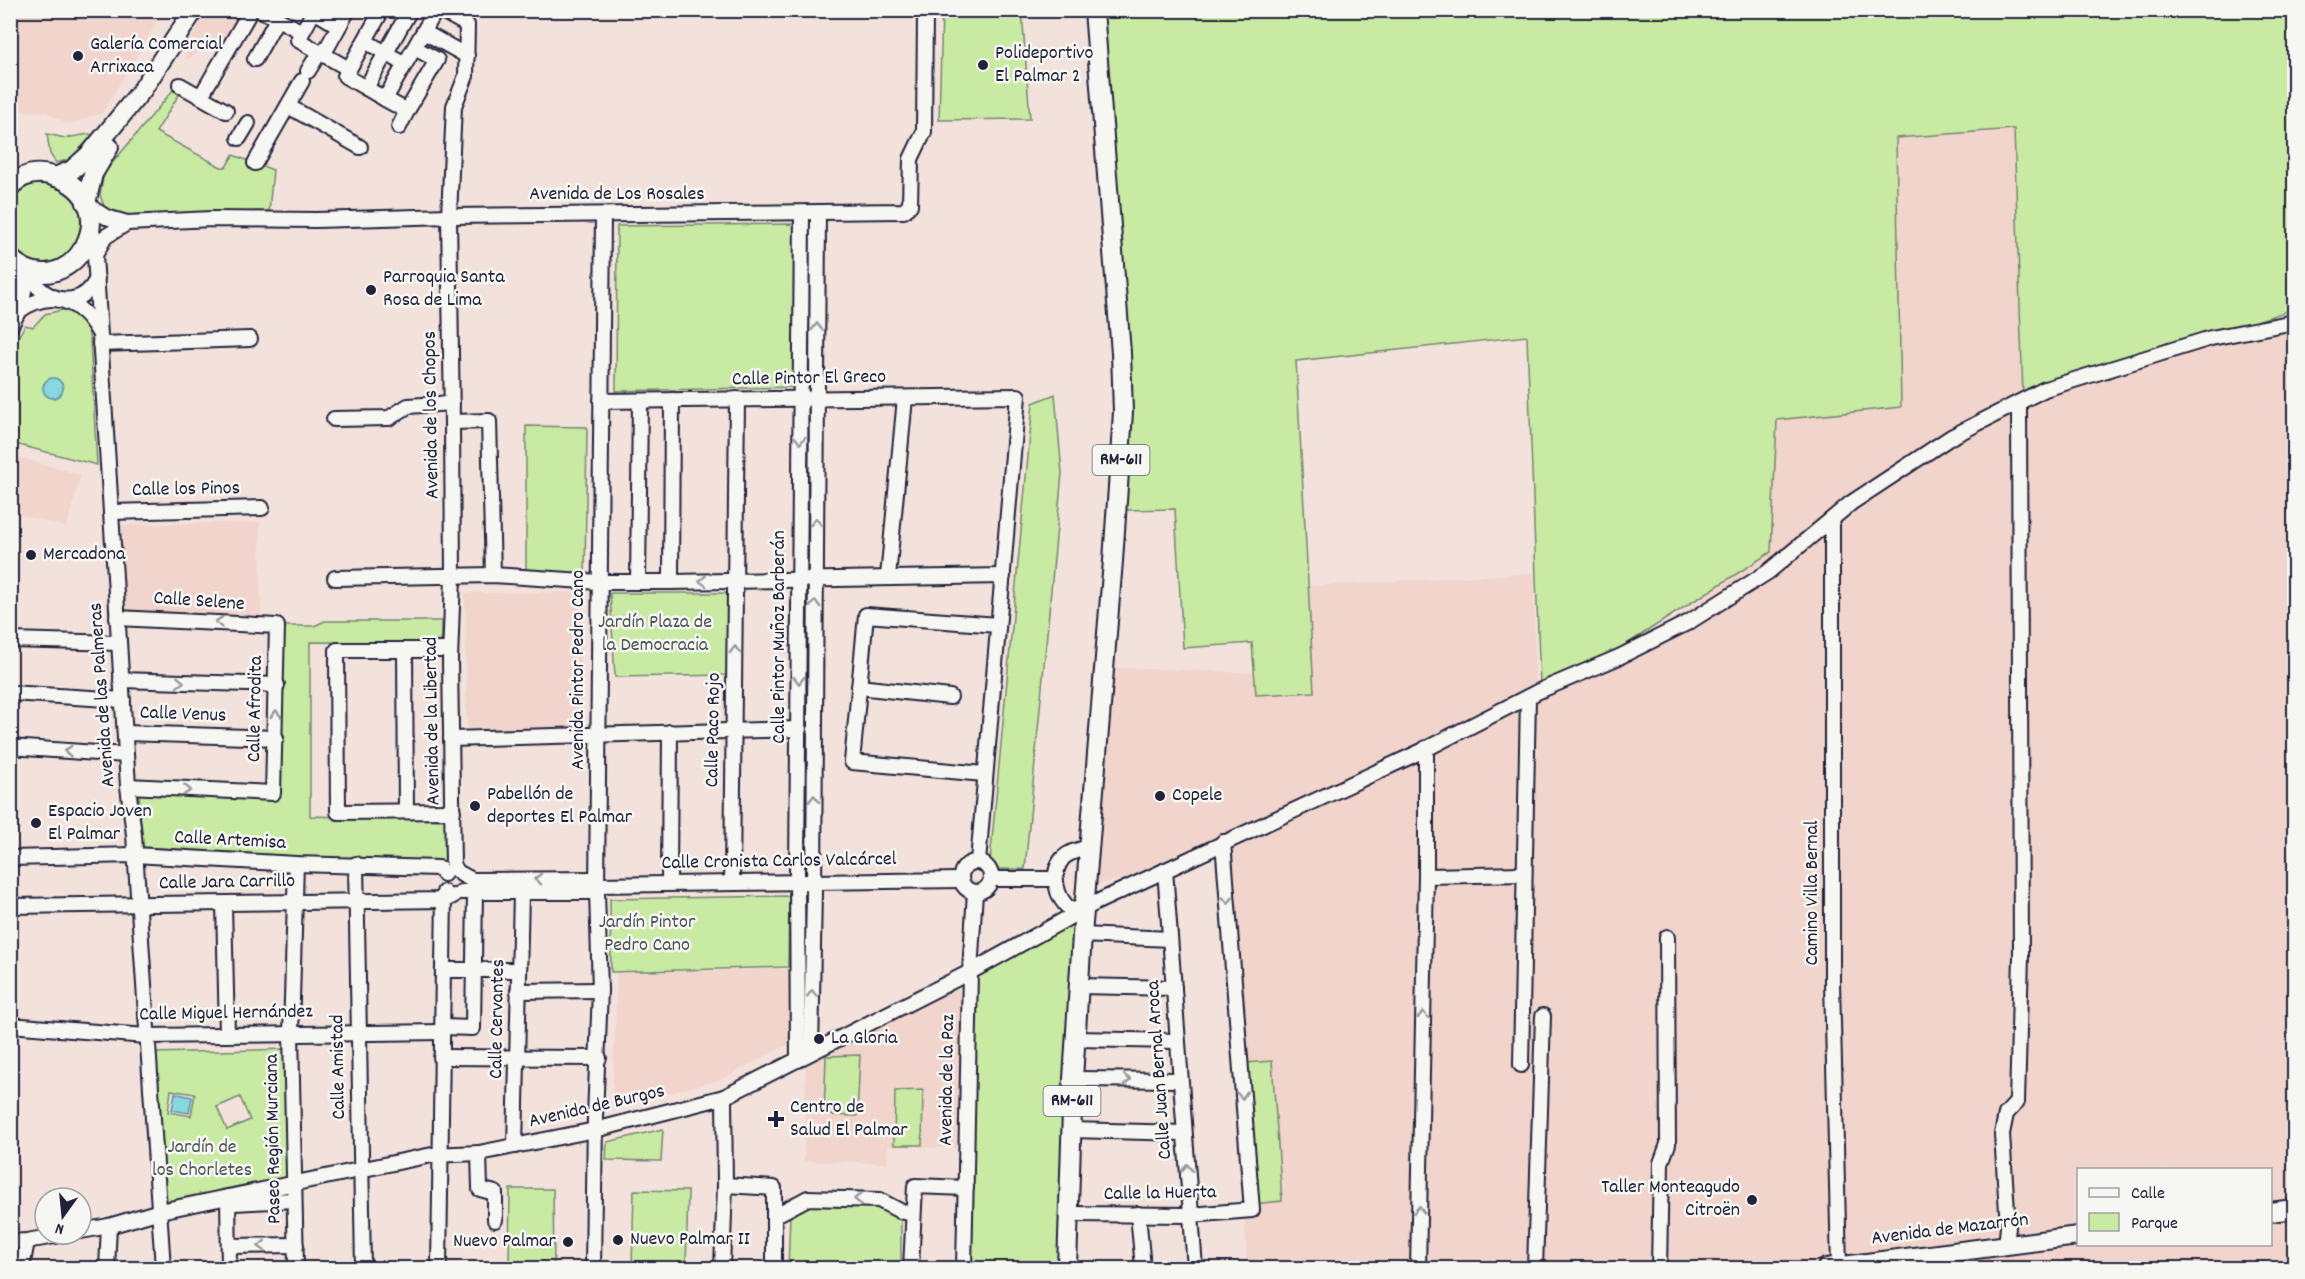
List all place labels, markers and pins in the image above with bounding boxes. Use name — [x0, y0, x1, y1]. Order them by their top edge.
place label: Galería Comercial Arrixaca — [90, 31, 223, 82]
place label: Polideportivo El Palmar 2 — [995, 40, 1093, 91]
marker: Galería Comercial Arrixaca — [71, 49, 85, 63]
marker: Polideportivo El Palmar 2 — [976, 58, 990, 72]
place label: Parroquia Santa Rosa de Lima — [383, 264, 505, 315]
marker: Parroquia Santa Rosa de Lima — [364, 283, 378, 297]
place label: Mercadona — [43, 541, 126, 569]
marker: Mercadona — [24, 548, 38, 562]
place label: Pabellón de deportes El Palmar — [487, 781, 633, 832]
place label: Copele — [1172, 782, 1223, 810]
marker: Copele — [1153, 789, 1167, 803]
place label: Espacio Joven El Palmar — [48, 798, 152, 849]
marker: Pabellón de deportes El Palmar — [468, 799, 482, 813]
marker: Espacio Joven El Palmar — [29, 816, 43, 830]
place label: La Gloria — [831, 1025, 898, 1053]
marker: La Gloria — [812, 1032, 826, 1046]
place label: Centro de Salud El Palmar — [790, 1094, 908, 1145]
marker: Centro de Salud El Palmar — [767, 1110, 785, 1128]
place label: Taller Monteagudo Citroën — [1601, 1174, 1740, 1225]
marker: Taller Monteagudo Citroën — [1745, 1193, 1759, 1207]
place label: Nuevo Palmar II — [630, 1226, 750, 1254]
place label: Nuevo Palmar — [453, 1228, 557, 1256]
marker: Nuevo Palmar II — [611, 1233, 625, 1247]
marker: Nuevo Palmar — [561, 1235, 575, 1249]

